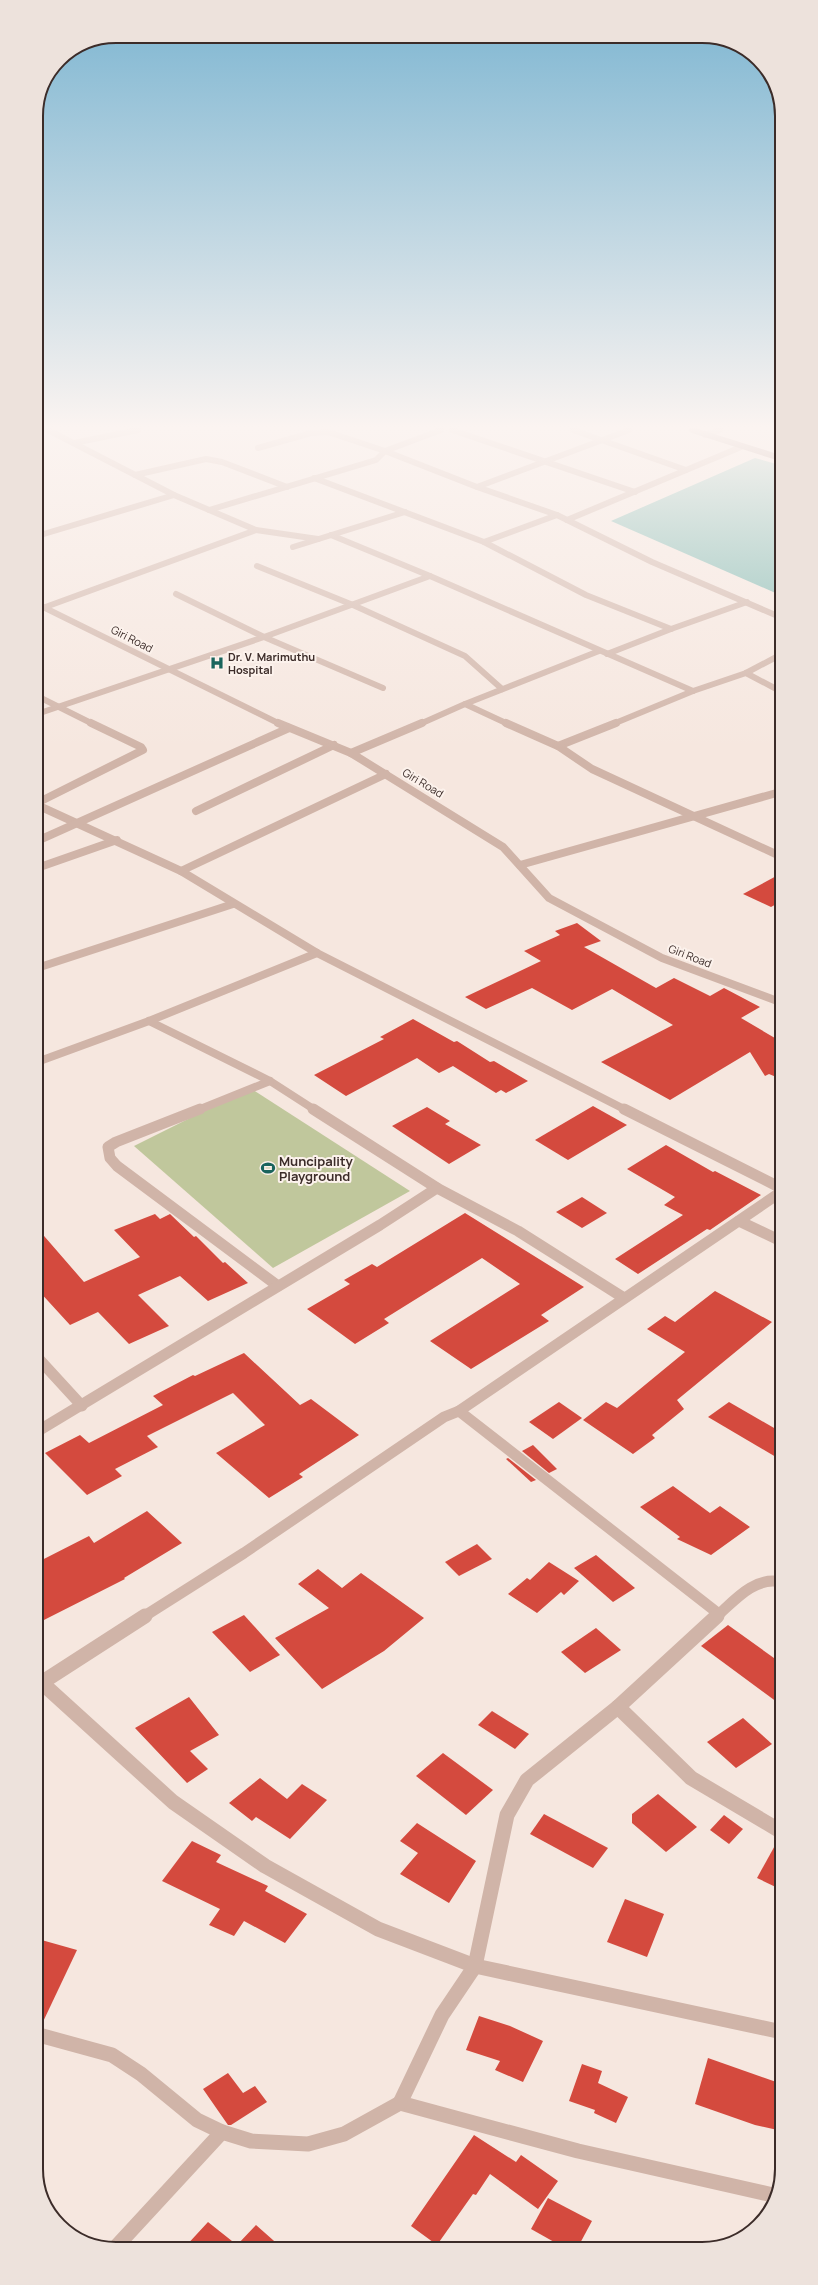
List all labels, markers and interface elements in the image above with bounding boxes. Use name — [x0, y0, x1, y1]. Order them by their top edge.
street label: Giri Road — [109, 622, 156, 655]
place label: Dr. V. Marimuthu Hospital — [228, 649, 315, 677]
hospital icon: Dr. V. Marimuthu Hospital — [209, 655, 225, 671]
street label: Giri Road — [400, 765, 446, 801]
street label: Giri Road — [666, 940, 714, 971]
place label: Muncipality Playground — [279, 1152, 353, 1185]
sports icon: Muncipality Playground — [260, 1160, 276, 1176]

